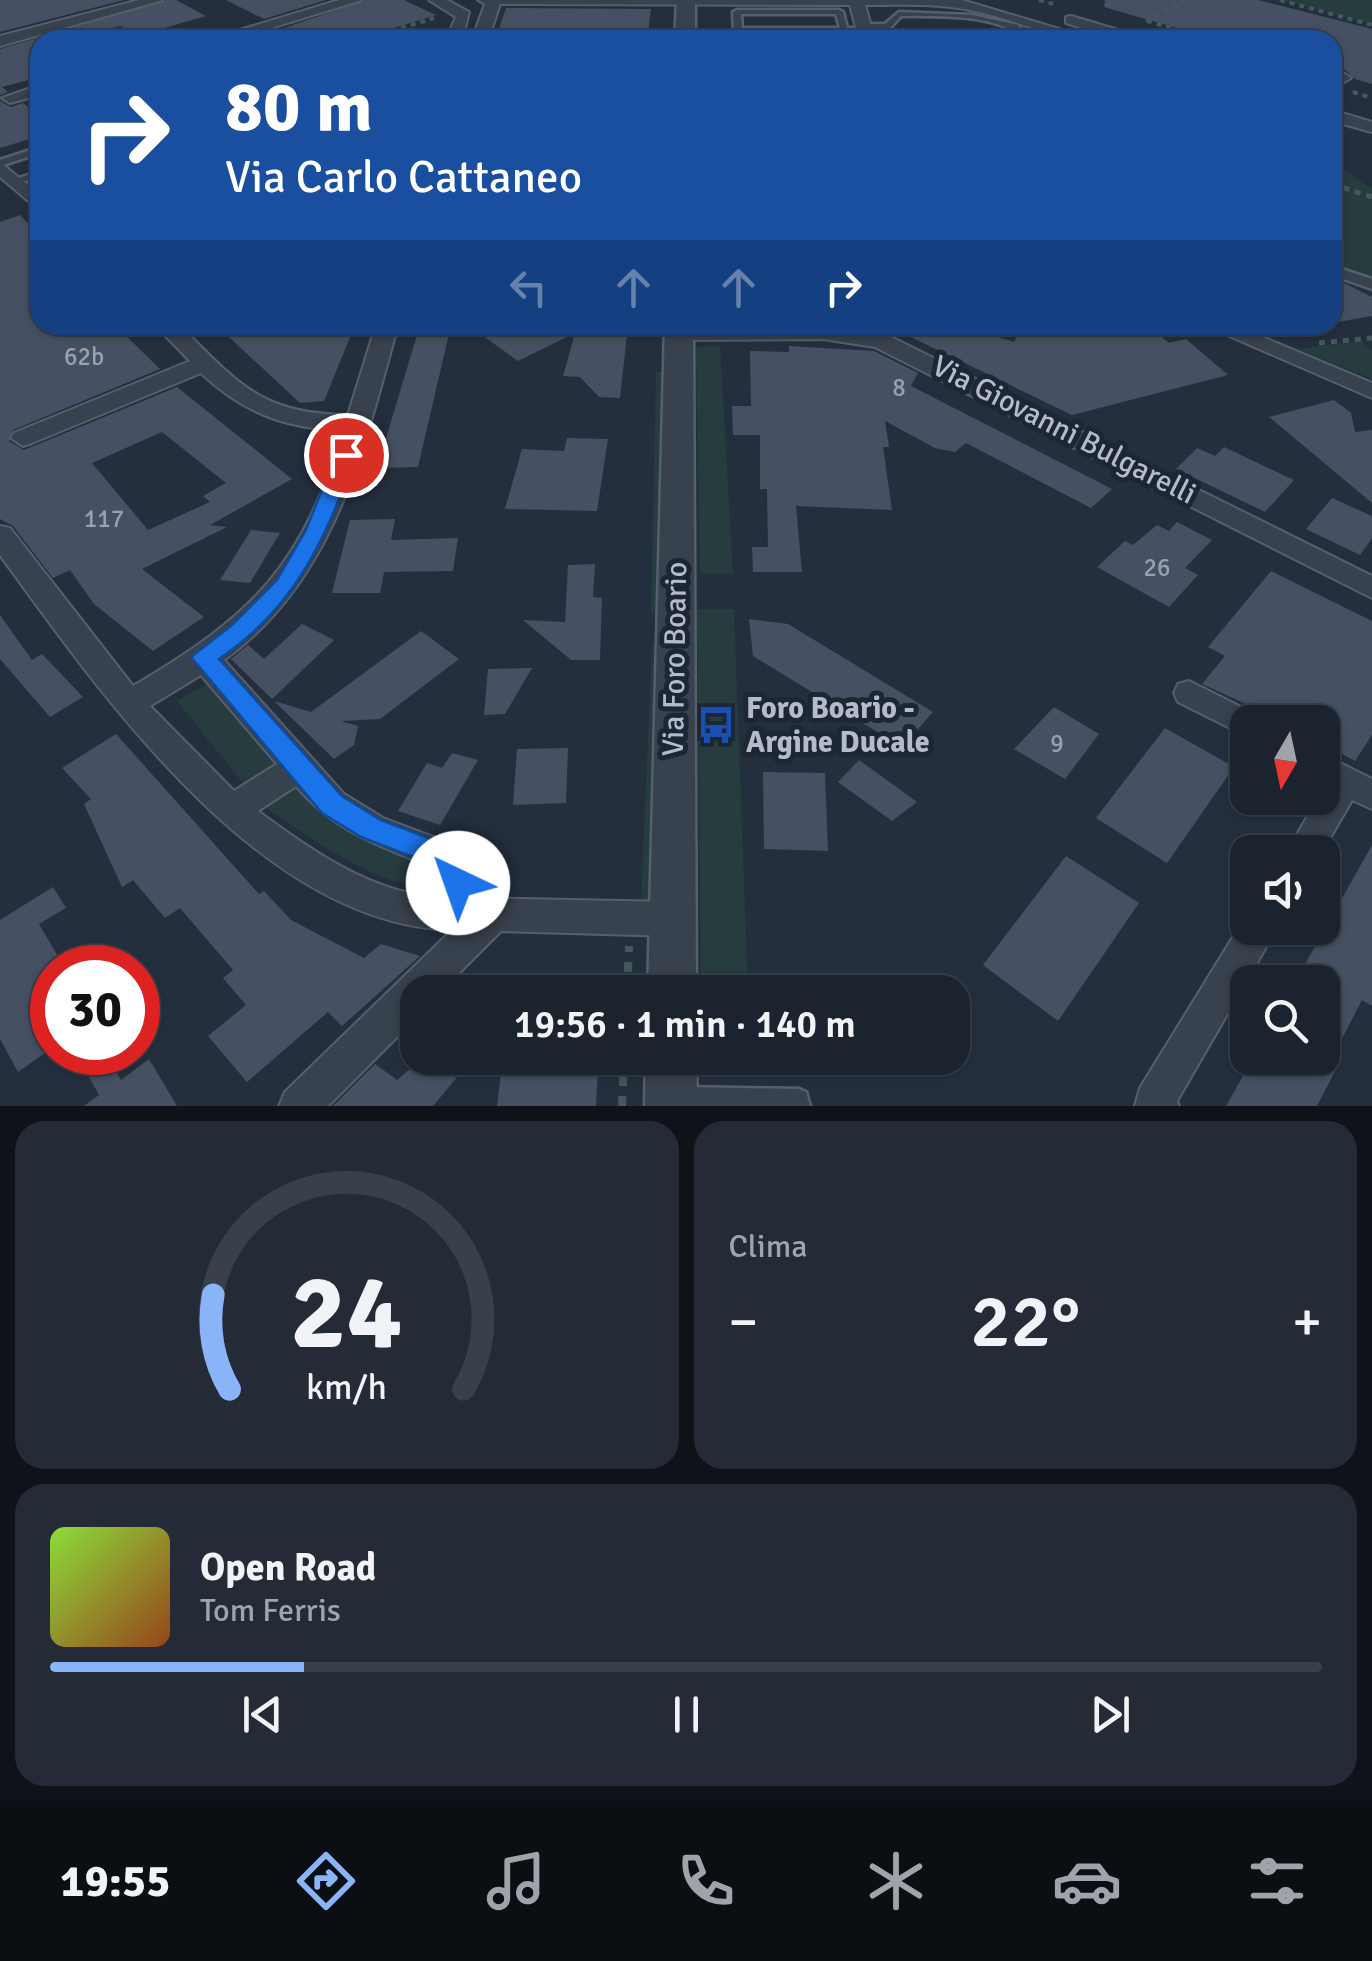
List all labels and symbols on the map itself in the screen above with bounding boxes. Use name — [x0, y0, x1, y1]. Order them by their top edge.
house number: 62b — [64, 341, 104, 372]
street label: Via Giovanni Bulgarelli — [926, 347, 1202, 513]
house number: 8 — [892, 372, 906, 403]
pin — [304, 413, 389, 498]
house number: 117 — [84, 503, 124, 534]
house number: 26 — [1143, 552, 1171, 583]
street label: Via Foro Boario — [655, 561, 695, 757]
place label: Foro Boario - Argine Ducale — [746, 690, 930, 761]
bus stop icon: Foro Boario - Argine Ducale — [695, 704, 737, 746]
north arrow — [1230, 705, 1340, 815]
house number: 9 — [1050, 728, 1064, 759]
position arrow — [406, 831, 510, 935]
speed limit sign: 30 — [30, 945, 160, 1075]

